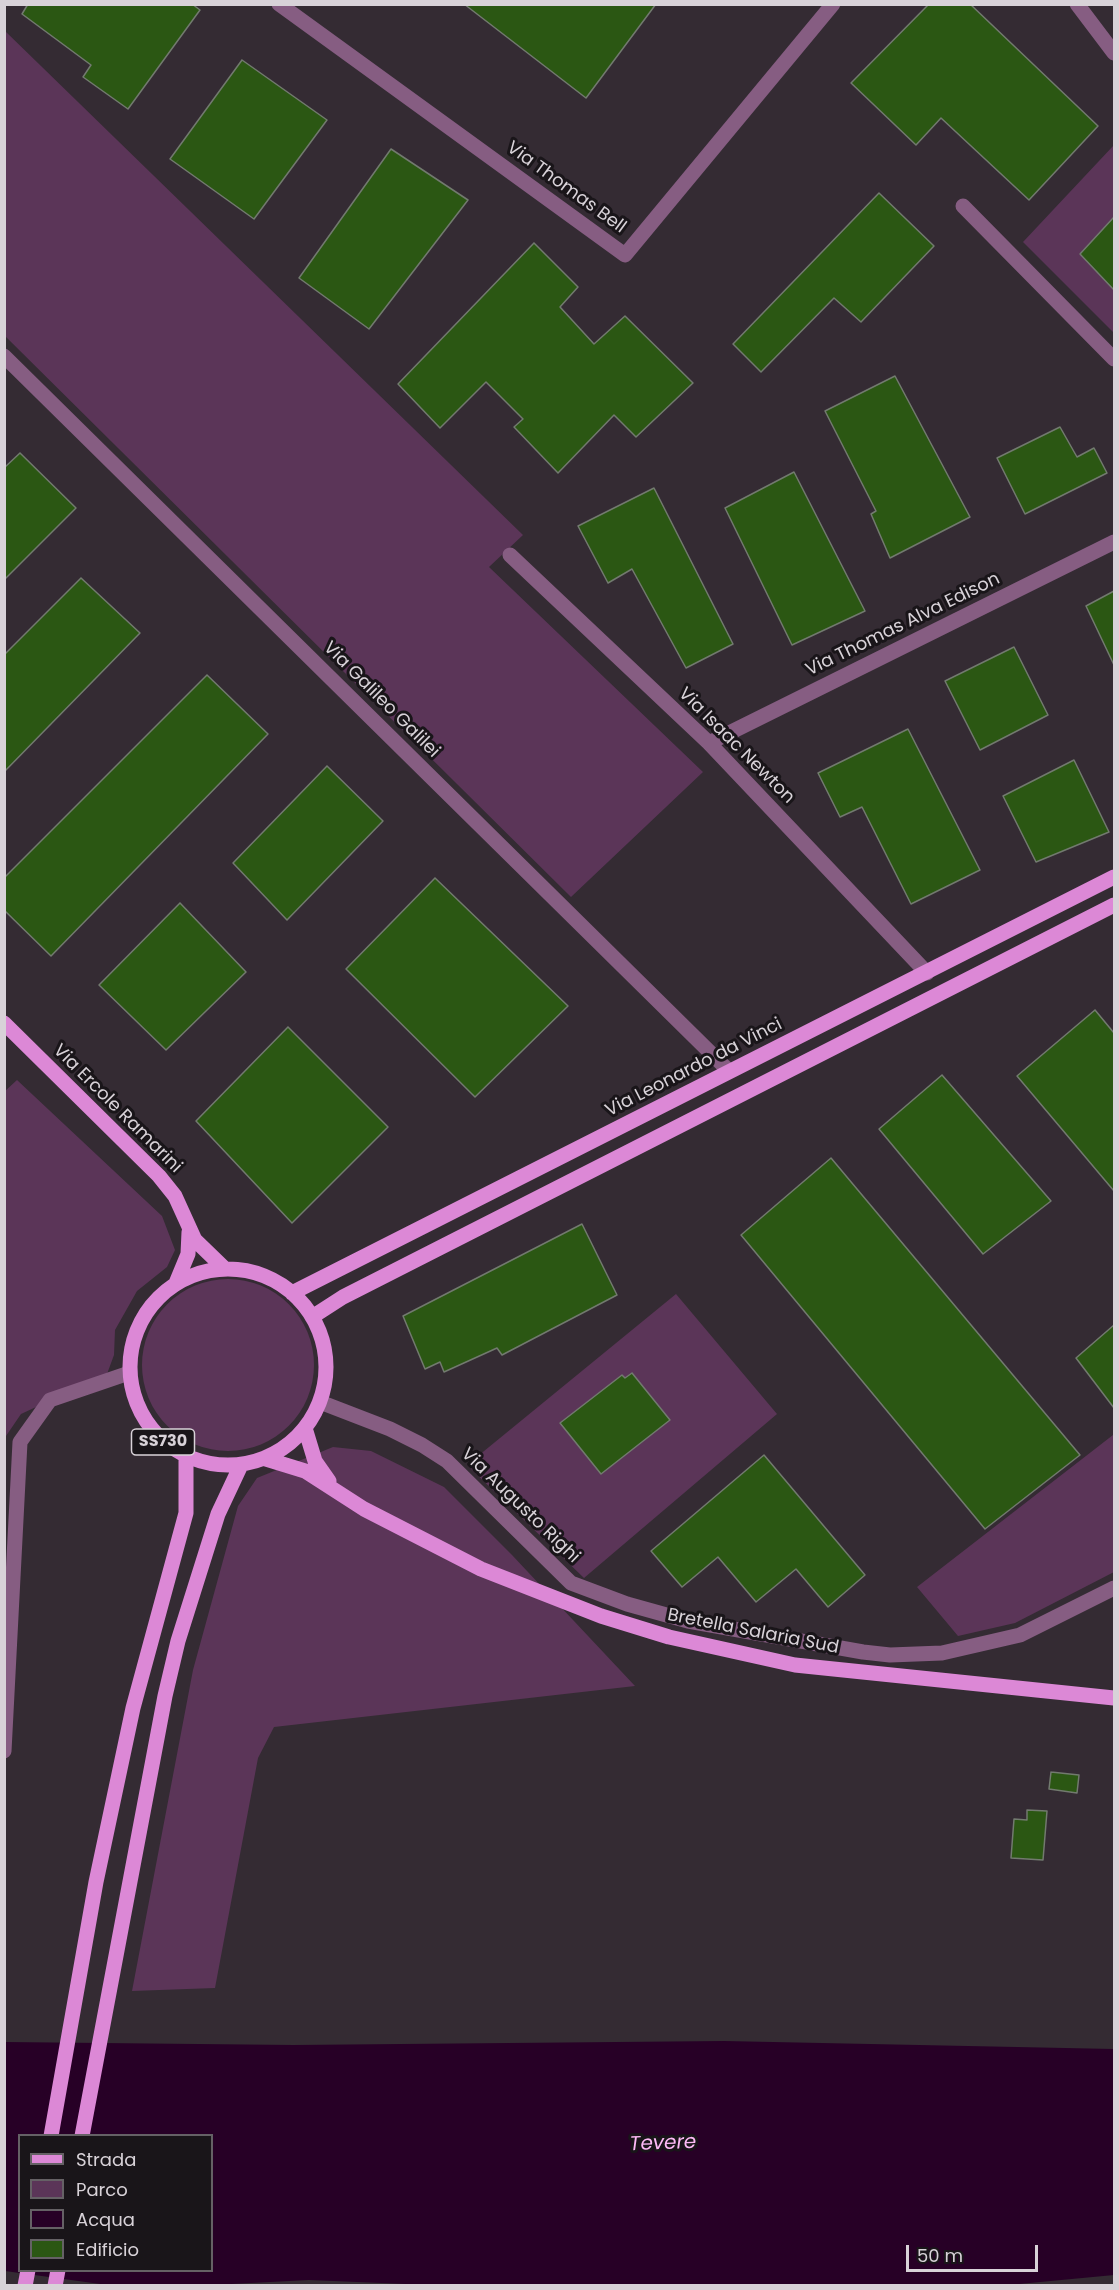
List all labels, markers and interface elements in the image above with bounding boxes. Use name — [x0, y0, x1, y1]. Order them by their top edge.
street label: Via Thomas Bell — [502, 137, 630, 239]
street label: Via Thomas Alva Edison — [802, 569, 1004, 681]
street label: Via Galileo Galilei — [318, 637, 444, 763]
street label: Via Isaac Newton — [673, 683, 799, 809]
street label: Via Leonardo da Vinci — [602, 1014, 786, 1122]
street label: Via Ercole Ramarini — [48, 1040, 186, 1178]
road number: SS730 — [132, 1429, 195, 1455]
street label: Via Augusto Righi — [456, 1444, 584, 1568]
street label: Bretella Salaria Sud — [665, 1605, 841, 1659]
water label: Tevere — [629, 2131, 697, 2157]
legend — [18, 2134, 213, 2272]
text: Strada — [76, 2147, 136, 2172]
text: Parco — [76, 2177, 128, 2202]
text: Acqua — [76, 2207, 135, 2232]
scale bar — [909, 2233, 1041, 2271]
text: Edificio — [76, 2237, 139, 2262]
text: 50 m — [917, 2243, 963, 2268]

